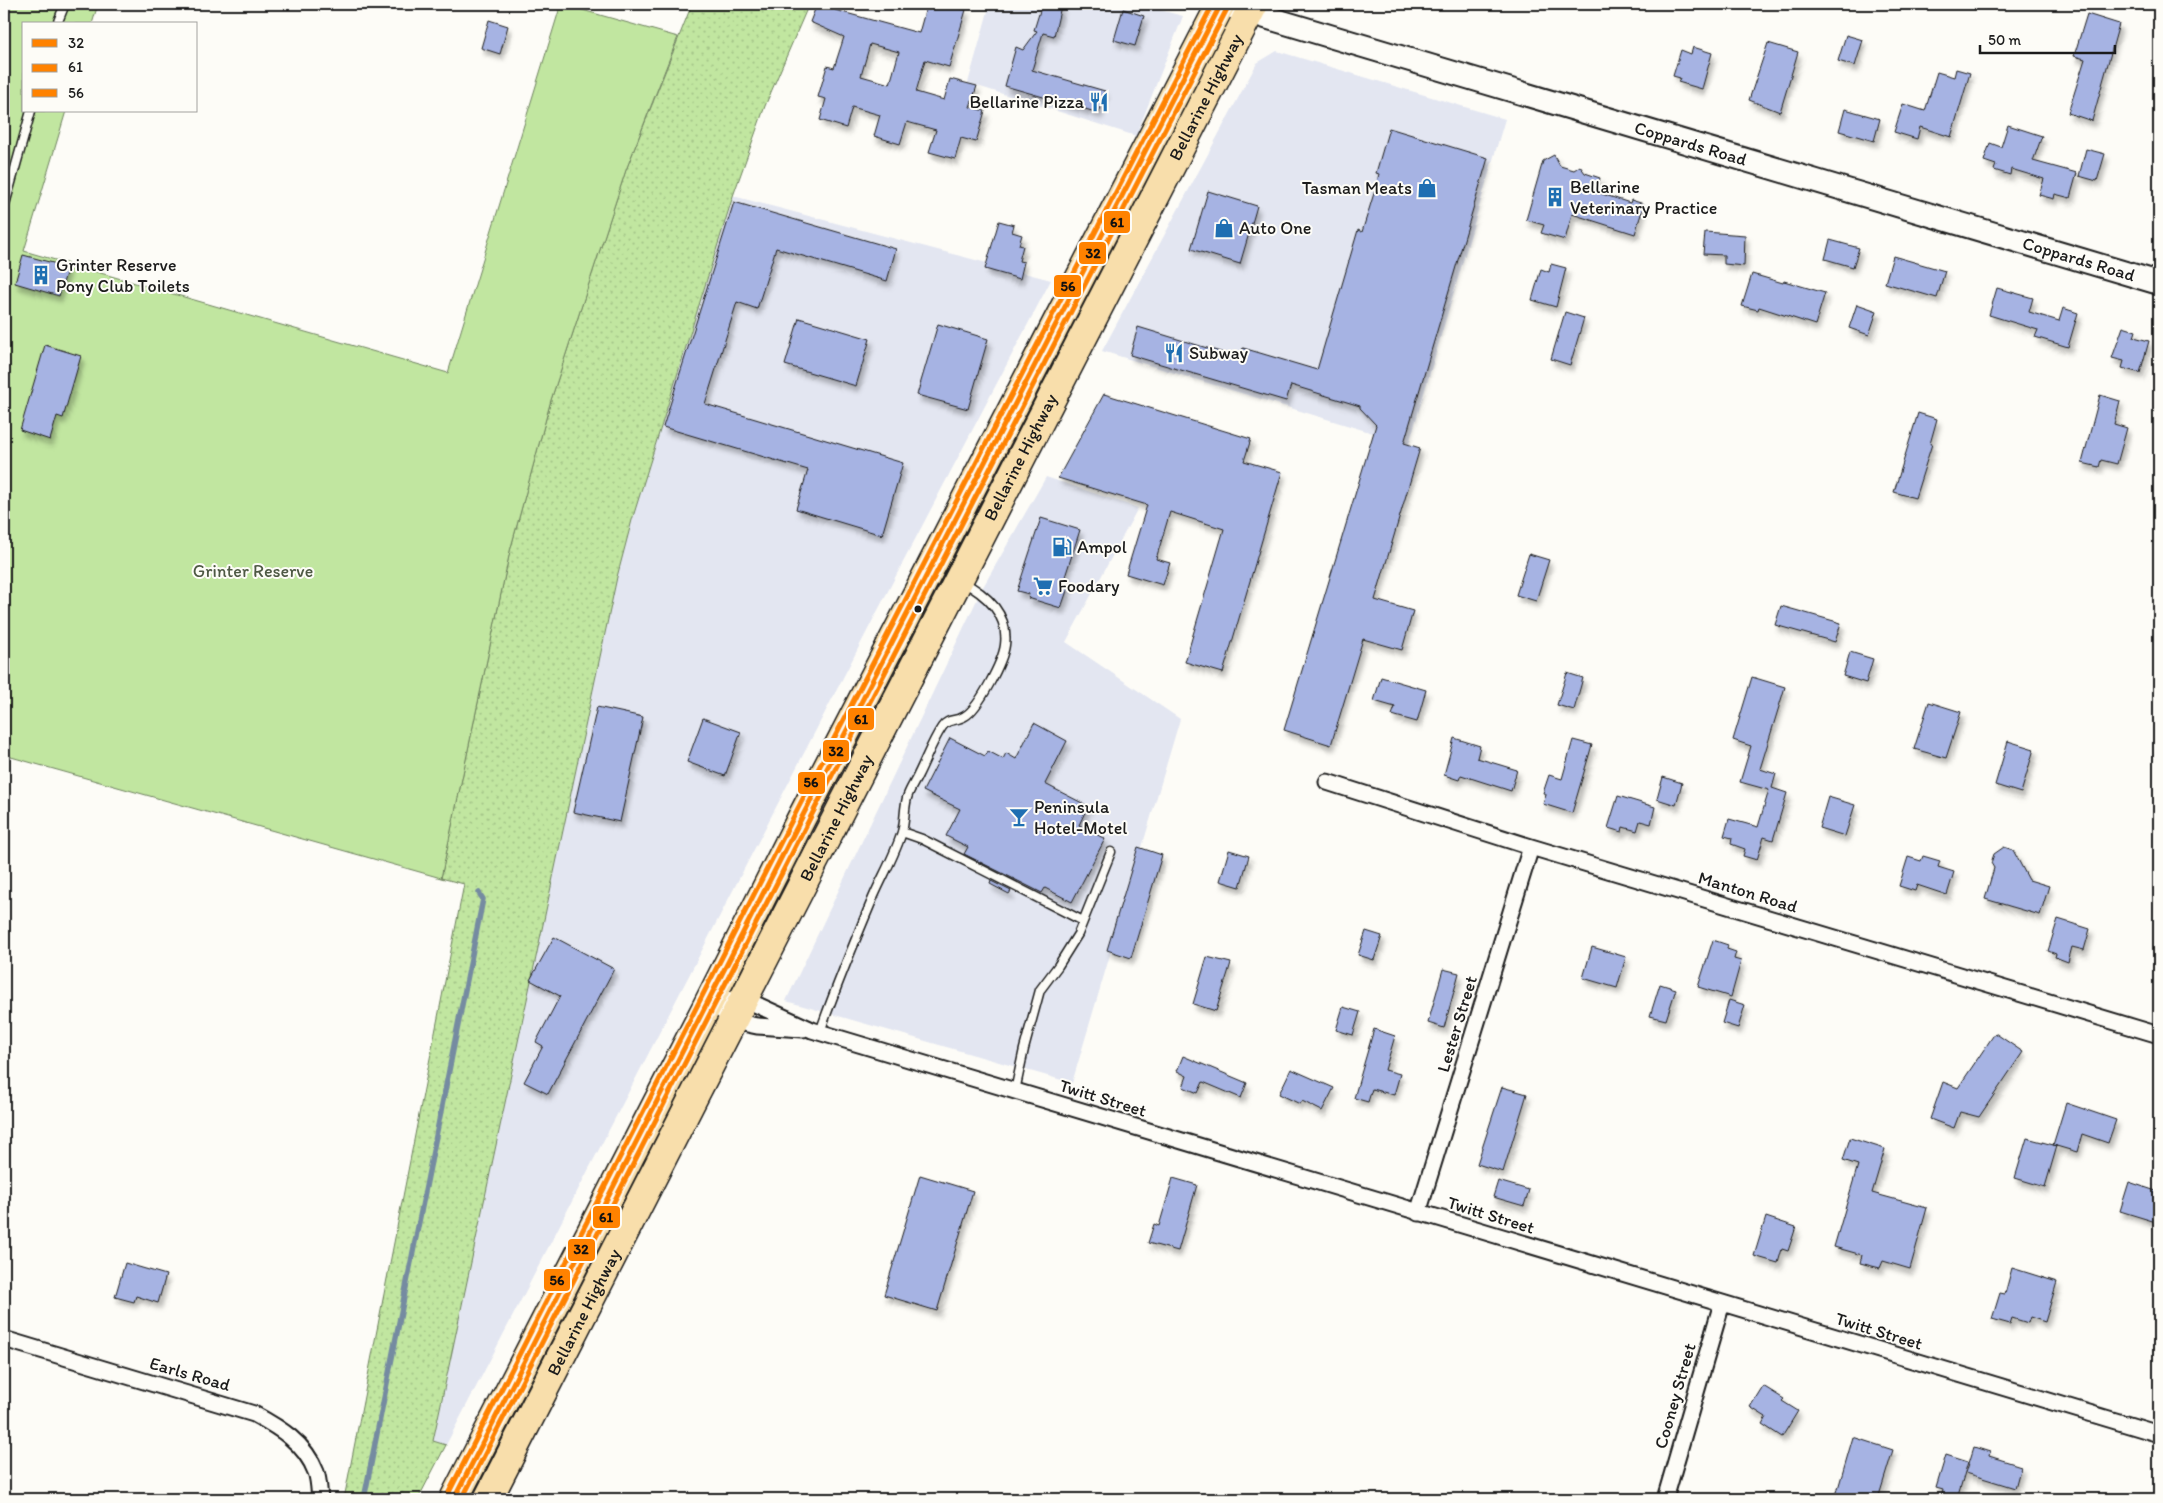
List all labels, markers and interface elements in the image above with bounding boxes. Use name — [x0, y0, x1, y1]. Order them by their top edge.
legend — [22, 22, 198, 112]
scale bar — [1980, 22, 2116, 54]
street label: Bellarine Highway — [1164, 29, 1248, 164]
text: 50 m — [1988, 31, 2021, 49]
text: 32 — [68, 34, 84, 52]
text: 61 — [68, 58, 83, 76]
text: 56 — [68, 84, 84, 102]
place label: Bellarine Pizza — [969, 91, 1085, 113]
restaurant icon: Bellarine Pizza — [1088, 91, 1110, 113]
street label: Coppards Road — [1632, 116, 1750, 171]
place label: Bellarine Veterinary Practice — [1570, 176, 1717, 219]
place label: Tasman Meats — [1302, 177, 1412, 199]
shop icon: Tasman Meats — [1416, 177, 1438, 199]
building icon: Bellarine Veterinary Practice — [1544, 186, 1566, 208]
line badge: 61 — [1103, 210, 1131, 234]
text: 61 — [1110, 214, 1124, 231]
shop icon: Auto One — [1213, 217, 1235, 239]
place label: Auto One — [1239, 217, 1312, 239]
street label: Coppards Road — [2020, 232, 2138, 286]
line badge: 32 — [1078, 241, 1107, 265]
text: 32 — [1086, 245, 1101, 262]
place label: Grinter Reserve Pony Club Toilets — [56, 254, 190, 297]
building icon: Grinter Reserve Pony Club Toilets — [30, 264, 52, 286]
line badge: 56 — [1053, 274, 1082, 298]
text: 56 — [1061, 278, 1076, 295]
restaurant icon: Subway — [1163, 342, 1185, 364]
place label: Subway — [1189, 342, 1249, 364]
street label: Bellarine Highway — [979, 390, 1062, 524]
fuel station icon: Ampol — [1051, 536, 1073, 558]
place label: Ampol — [1077, 536, 1127, 558]
park label: Grinter Reserve — [193, 560, 313, 582]
supermarket icon: Foodary — [1032, 575, 1054, 597]
place label: Foodary — [1058, 575, 1120, 597]
unlabelled marker — [913, 604, 923, 614]
line badge: 61 — [847, 707, 875, 731]
text: 61 — [854, 711, 868, 728]
line badge: 32 — [822, 739, 850, 763]
text: 32 — [829, 743, 844, 760]
street label: Bellarine Highway — [795, 750, 878, 885]
line badge: 56 — [797, 771, 826, 795]
text: 56 — [804, 774, 819, 791]
place label: Peninsula Hotel-Motel — [1034, 796, 1127, 839]
bar icon: Peninsula Hotel-Motel — [1008, 806, 1030, 828]
street label: Manton Road — [1695, 866, 1801, 918]
street label: Lester Street — [1432, 973, 1482, 1075]
street label: Twitt Street — [1057, 1074, 1150, 1122]
street label: Twitt Street — [1445, 1191, 1538, 1239]
line badge: 61 — [592, 1205, 621, 1229]
text: 61 — [599, 1209, 613, 1226]
line badge: 32 — [567, 1238, 596, 1262]
text: 32 — [574, 1241, 589, 1258]
street label: Bellarine Highway — [542, 1244, 626, 1379]
line badge: 56 — [543, 1268, 571, 1292]
text: 56 — [550, 1272, 565, 1289]
street label: Twitt Street — [1833, 1307, 1926, 1355]
street label: Cooney Street — [1649, 1340, 1701, 1452]
street label: Earls Road — [147, 1352, 233, 1396]

